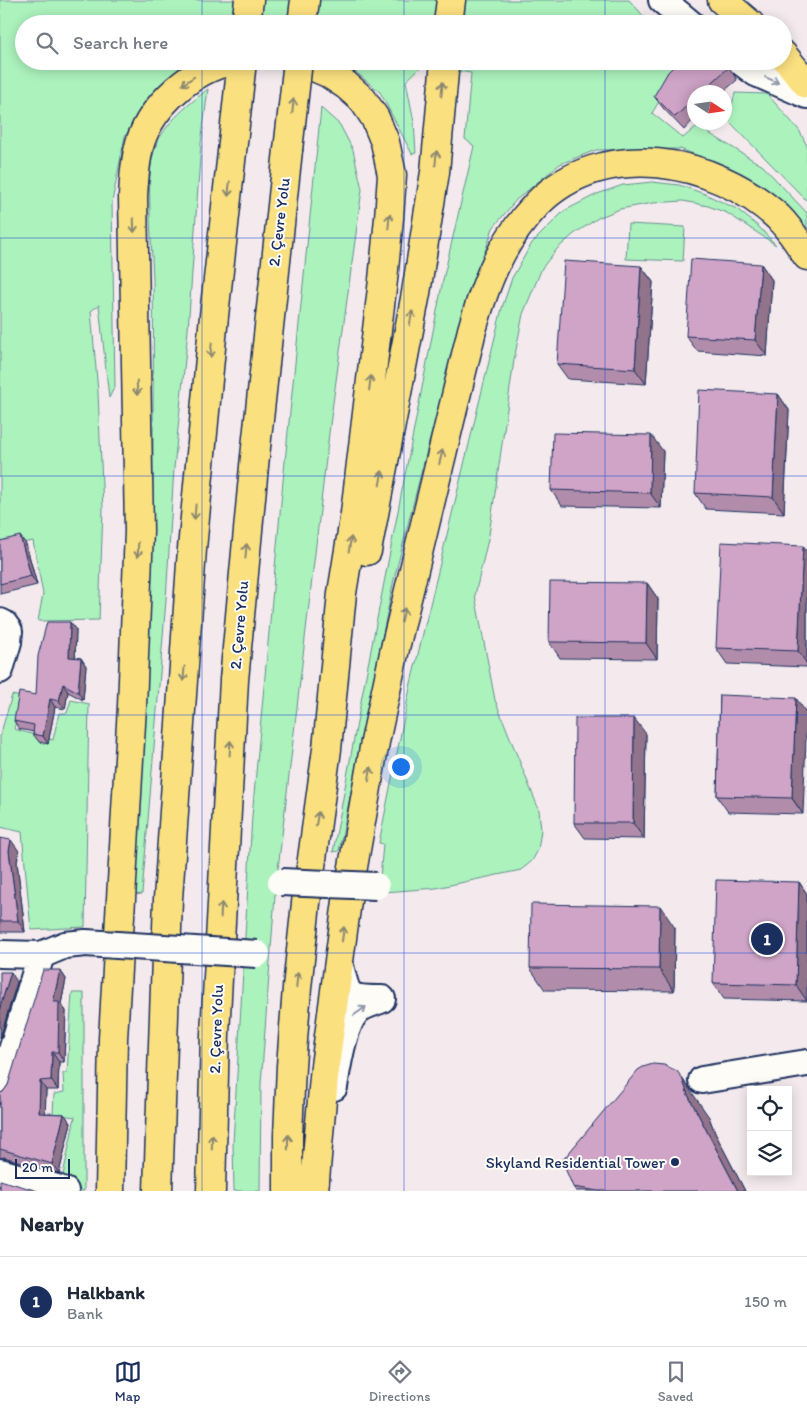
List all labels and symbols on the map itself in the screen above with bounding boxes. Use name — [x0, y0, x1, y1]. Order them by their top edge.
one-way arrow — [181, 76, 195, 86]
one-way arrow — [764, 76, 779, 86]
one-way arrow — [437, 81, 447, 97]
north arrow — [687, 85, 732, 130]
one-way arrow — [288, 98, 298, 114]
one-way arrow — [431, 150, 441, 166]
street label: 2. Çevre Yolu — [264, 176, 294, 267]
one-way arrow — [224, 180, 234, 196]
one-way arrow — [384, 214, 393, 230]
one-way arrow — [129, 216, 139, 233]
one-way arrow — [406, 311, 416, 327]
one-way arrow — [206, 342, 216, 358]
one-way arrow — [365, 375, 375, 391]
one-way arrow — [132, 379, 142, 395]
one-way arrow — [437, 449, 446, 465]
one-way arrow — [376, 470, 386, 486]
one-way arrow — [191, 504, 200, 520]
one-way arrow — [345, 536, 355, 552]
one-way arrow — [133, 542, 143, 558]
one-way arrow — [241, 543, 251, 559]
street label: 2. Çevre Yolu — [226, 580, 252, 670]
one-way arrow — [399, 607, 408, 623]
one-way arrow — [179, 666, 188, 682]
one-way arrow — [226, 740, 235, 756]
your location — [388, 754, 414, 780]
one-way arrow — [365, 766, 375, 782]
one-way arrow — [312, 811, 322, 827]
one-way arrow — [216, 902, 225, 918]
pin: 1 — [751, 920, 783, 958]
one-way arrow — [338, 926, 348, 942]
one-way arrow — [292, 972, 302, 988]
street label: 2. Çevre Yolu — [205, 984, 227, 1074]
one-way arrow — [353, 1006, 367, 1016]
one-way arrow — [208, 1135, 217, 1151]
one-way arrow — [283, 1135, 293, 1151]
place label: Skyland Residential Tower — [486, 1153, 666, 1172]
scale bar — [15, 1156, 70, 1179]
marker: Skyland Residential Tower — [669, 1156, 681, 1168]

